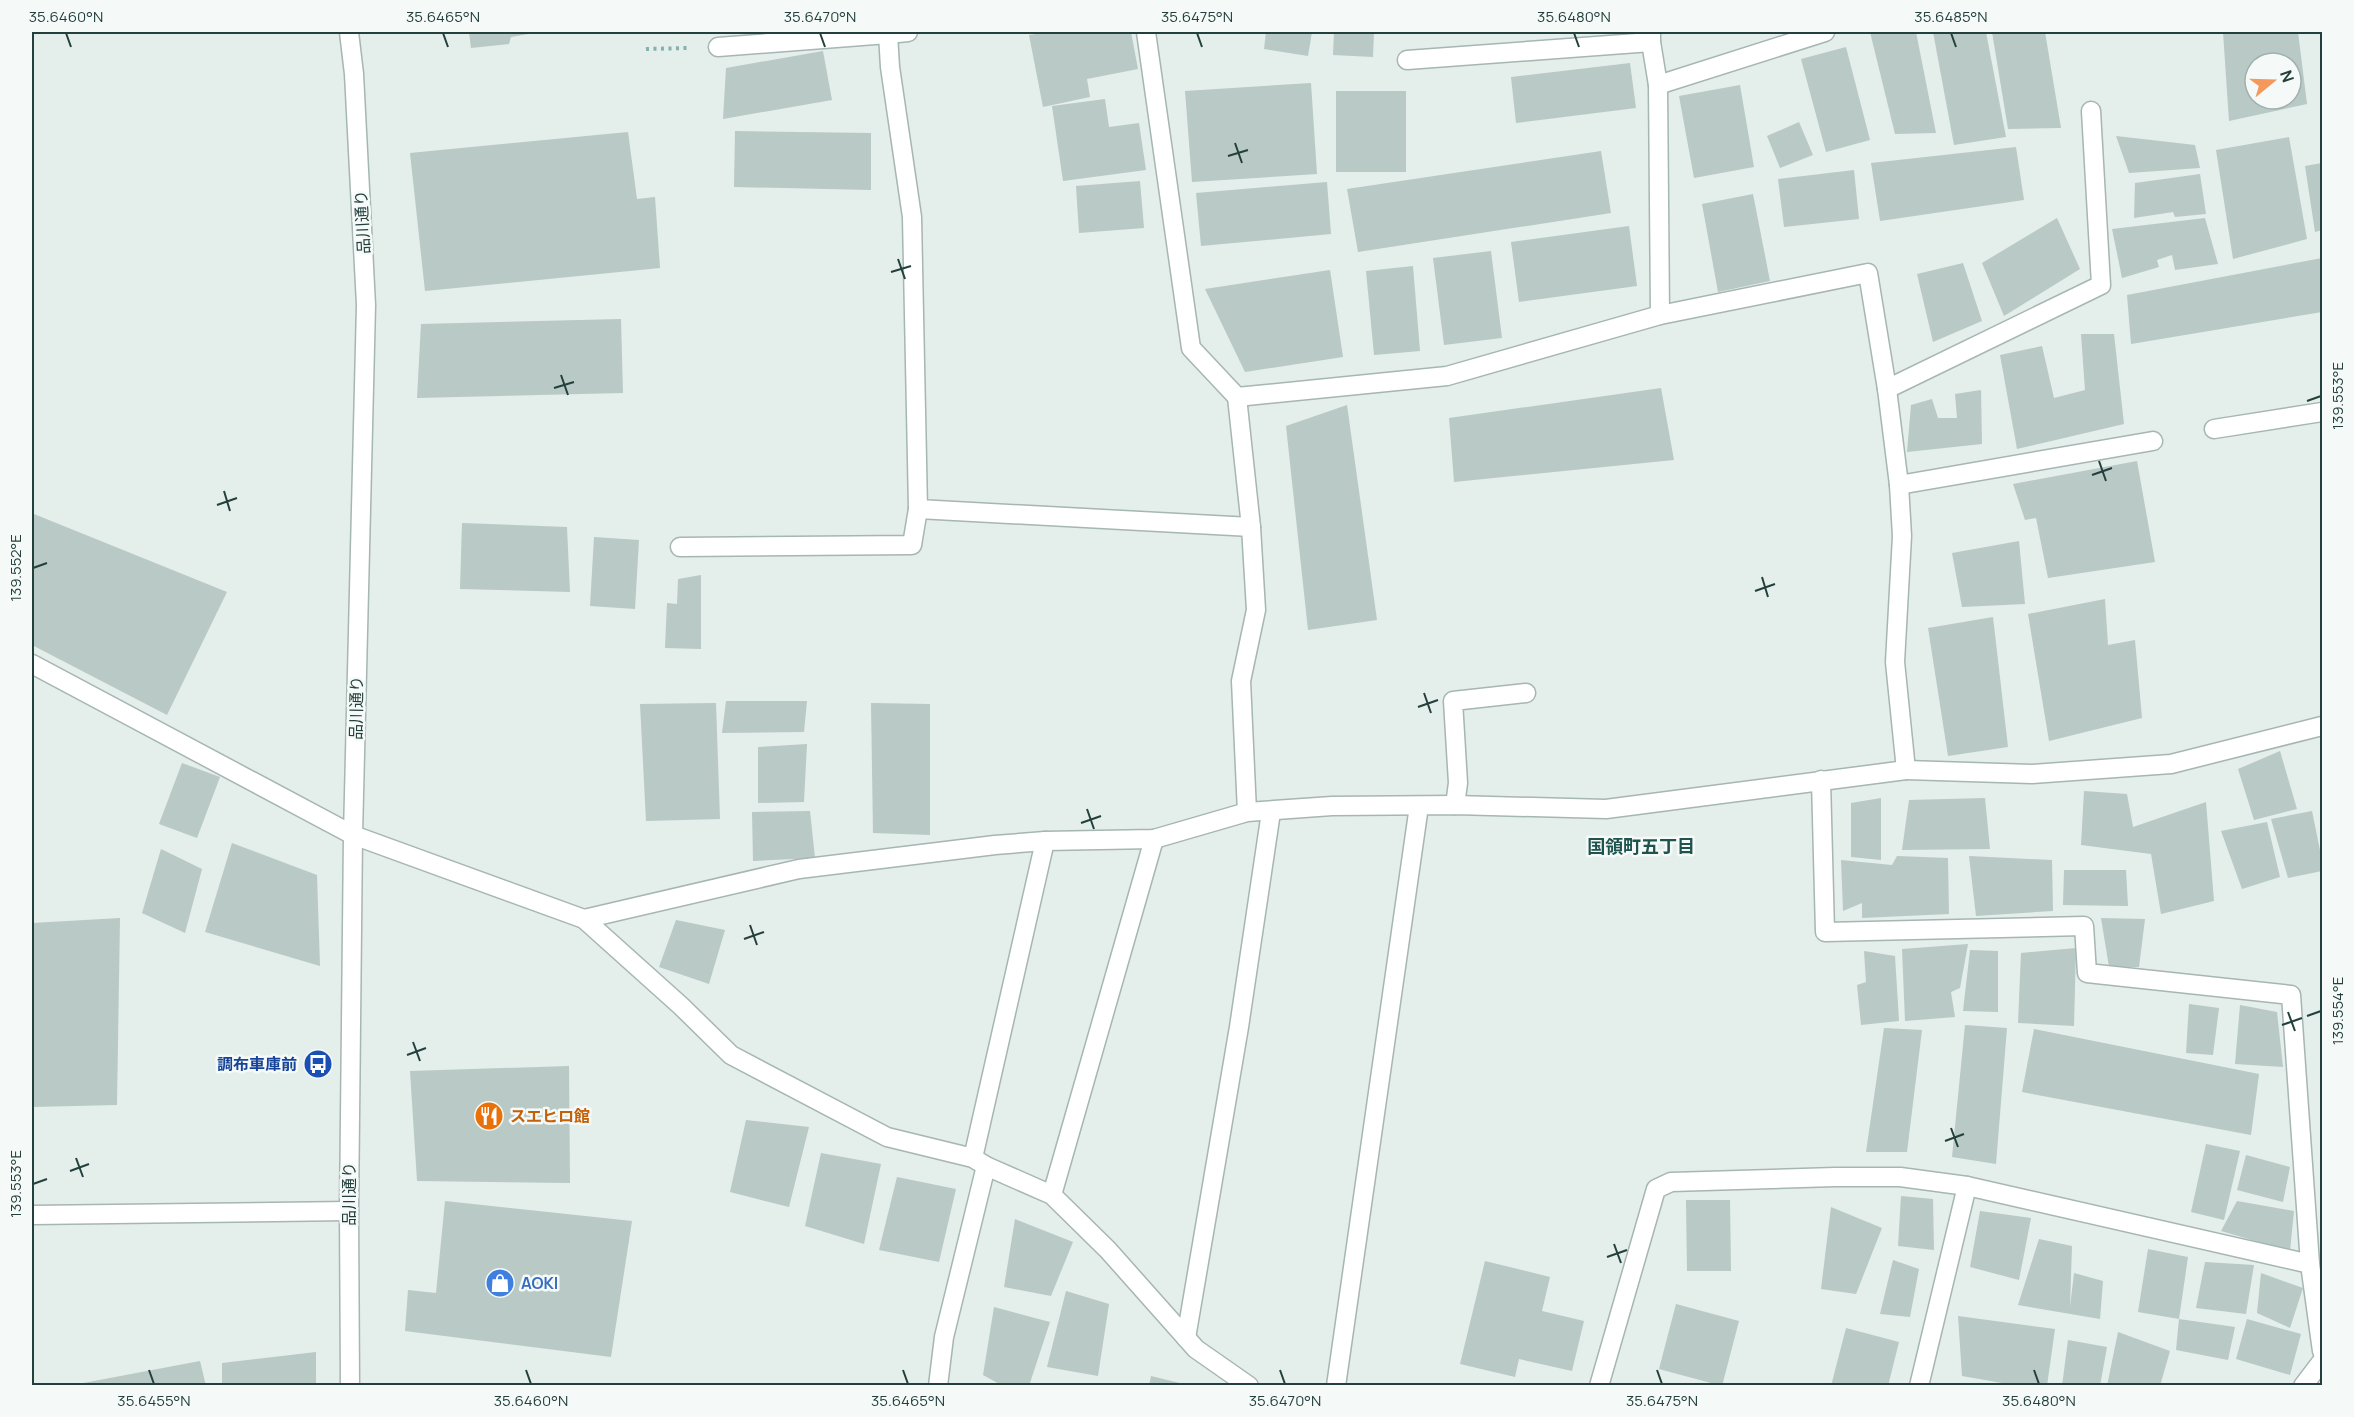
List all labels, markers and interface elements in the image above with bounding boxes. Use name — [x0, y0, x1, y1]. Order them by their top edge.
text: 35.6460°N — [29, 6, 103, 27]
text: 35.6465°N — [406, 6, 480, 27]
text: 35.6470°N — [784, 6, 856, 27]
text: 35.6475°N — [1161, 6, 1233, 27]
text: 35.6480°N — [1537, 6, 1611, 27]
text: 35.6485°N — [1914, 6, 1988, 27]
north arrow — [2243, 51, 2303, 111]
text: N — [2275, 67, 2299, 85]
street label: 品川通り — [349, 189, 375, 255]
text: 139.553°E — [2327, 362, 2348, 430]
text: 139.552°E — [5, 534, 26, 602]
street label: 品川通り — [344, 676, 368, 740]
district label: 国領町五丁目 — [1587, 834, 1695, 858]
text: 139.554°E — [2327, 977, 2348, 1045]
bus stop icon: 調布車庫前 — [302, 1048, 334, 1080]
place label: 調布車庫前 — [217, 1053, 297, 1075]
restaurant icon: スエヒロ館 — [473, 1100, 505, 1132]
place label: スエヒロ館 — [510, 1105, 590, 1127]
text: 139.553°E — [5, 1150, 26, 1218]
street label: 品川通り — [338, 1162, 360, 1226]
shop icon: AOKI — [484, 1267, 516, 1299]
place label: AOKI — [521, 1272, 558, 1294]
text: 35.6455°N — [117, 1390, 191, 1411]
text: 35.6460°N — [494, 1390, 568, 1411]
text: 35.6465°N — [871, 1390, 945, 1411]
text: 35.6470°N — [1249, 1390, 1321, 1411]
text: 35.6475°N — [1626, 1390, 1698, 1411]
text: 35.6480°N — [2002, 1390, 2076, 1411]

